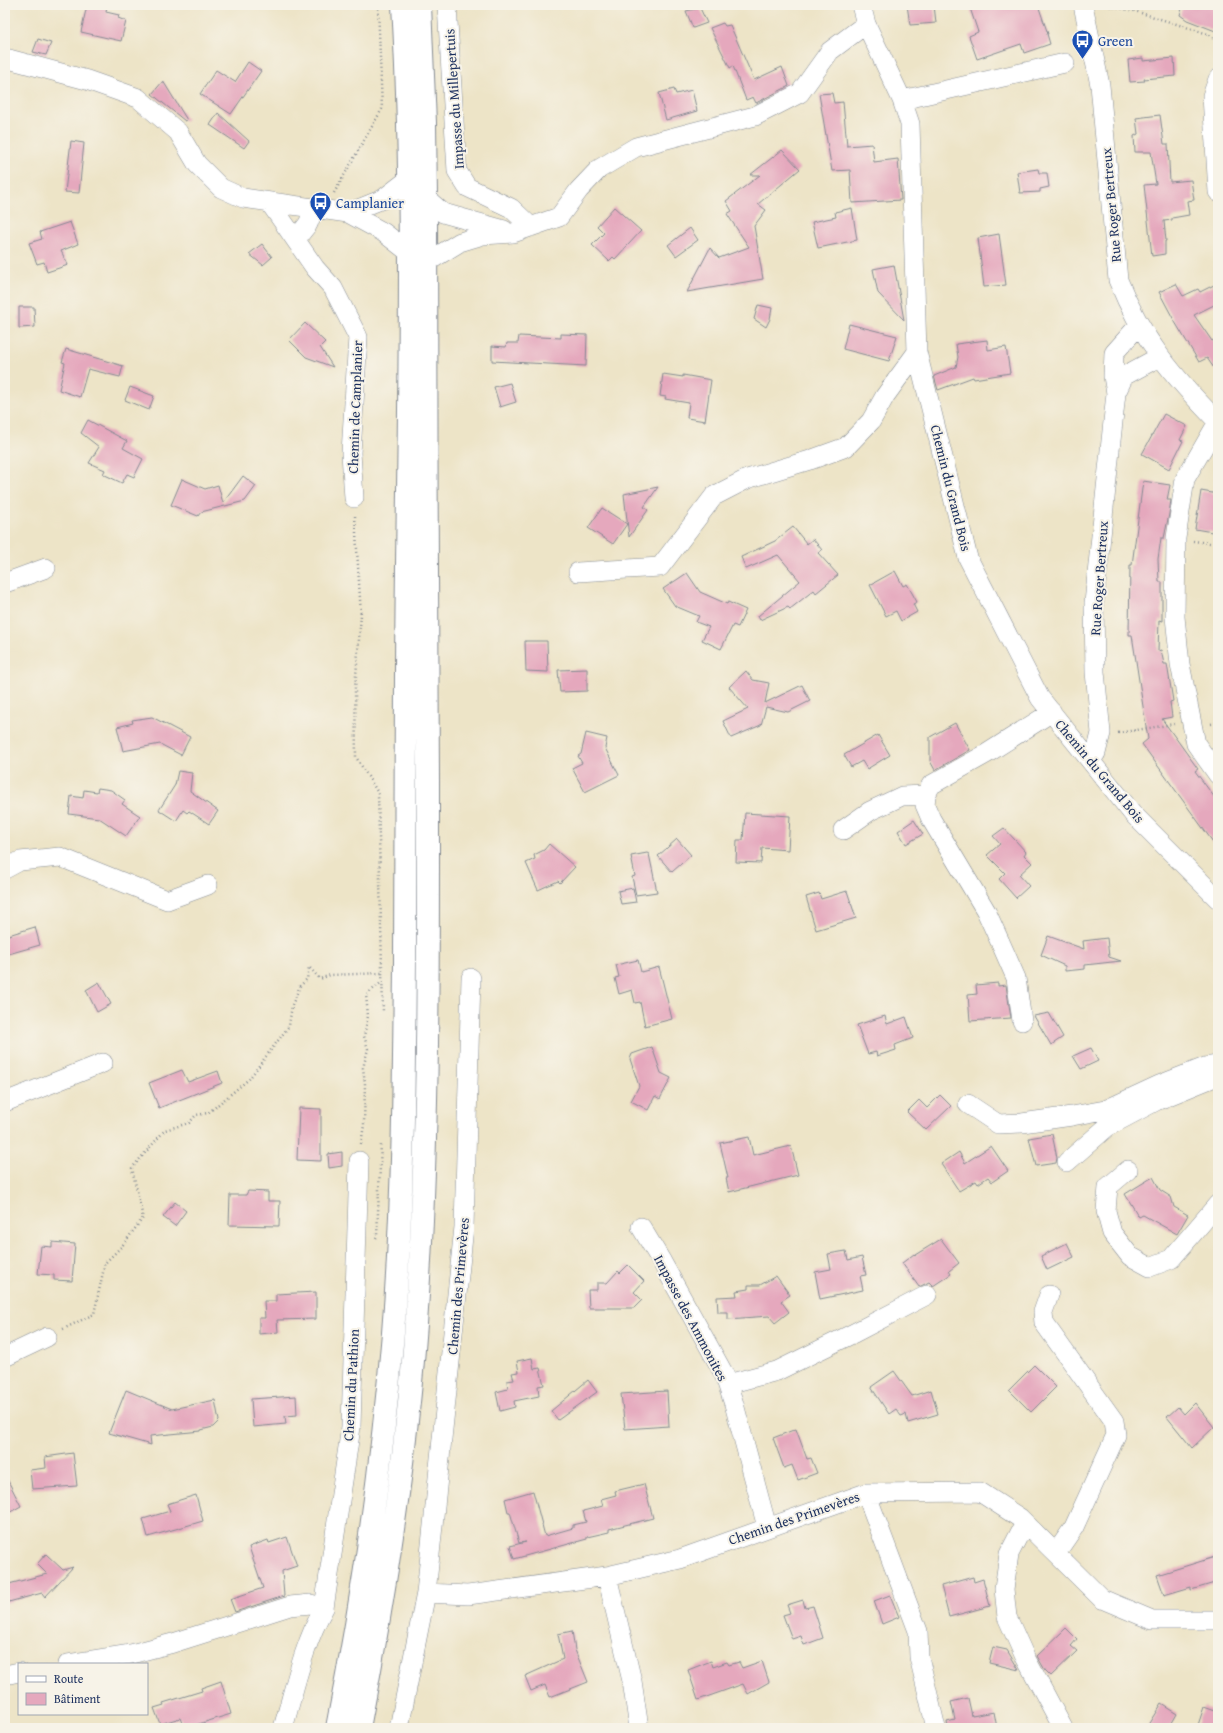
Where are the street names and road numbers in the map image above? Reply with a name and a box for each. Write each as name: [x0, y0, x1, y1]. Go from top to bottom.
street label: Impasse du Millepertuis: [439, 28, 469, 170]
street label: Rue Roger Bertreux: [1096, 146, 1126, 263]
street label: Chemin de Camplanier: [343, 340, 367, 474]
street label: Chemin du Grand Bois: [926, 423, 976, 553]
street label: Rue Roger Bertreux: [1085, 519, 1113, 636]
street label: Chemin du Grand Bois: [1051, 715, 1149, 827]
street label: Chemin des Primevères: [442, 1217, 474, 1355]
street label: Impasse des Ammonites: [649, 1251, 733, 1385]
street label: Chemin du Pathion: [338, 1328, 364, 1442]
street label: Chemin des Primevères: [726, 1486, 862, 1550]

